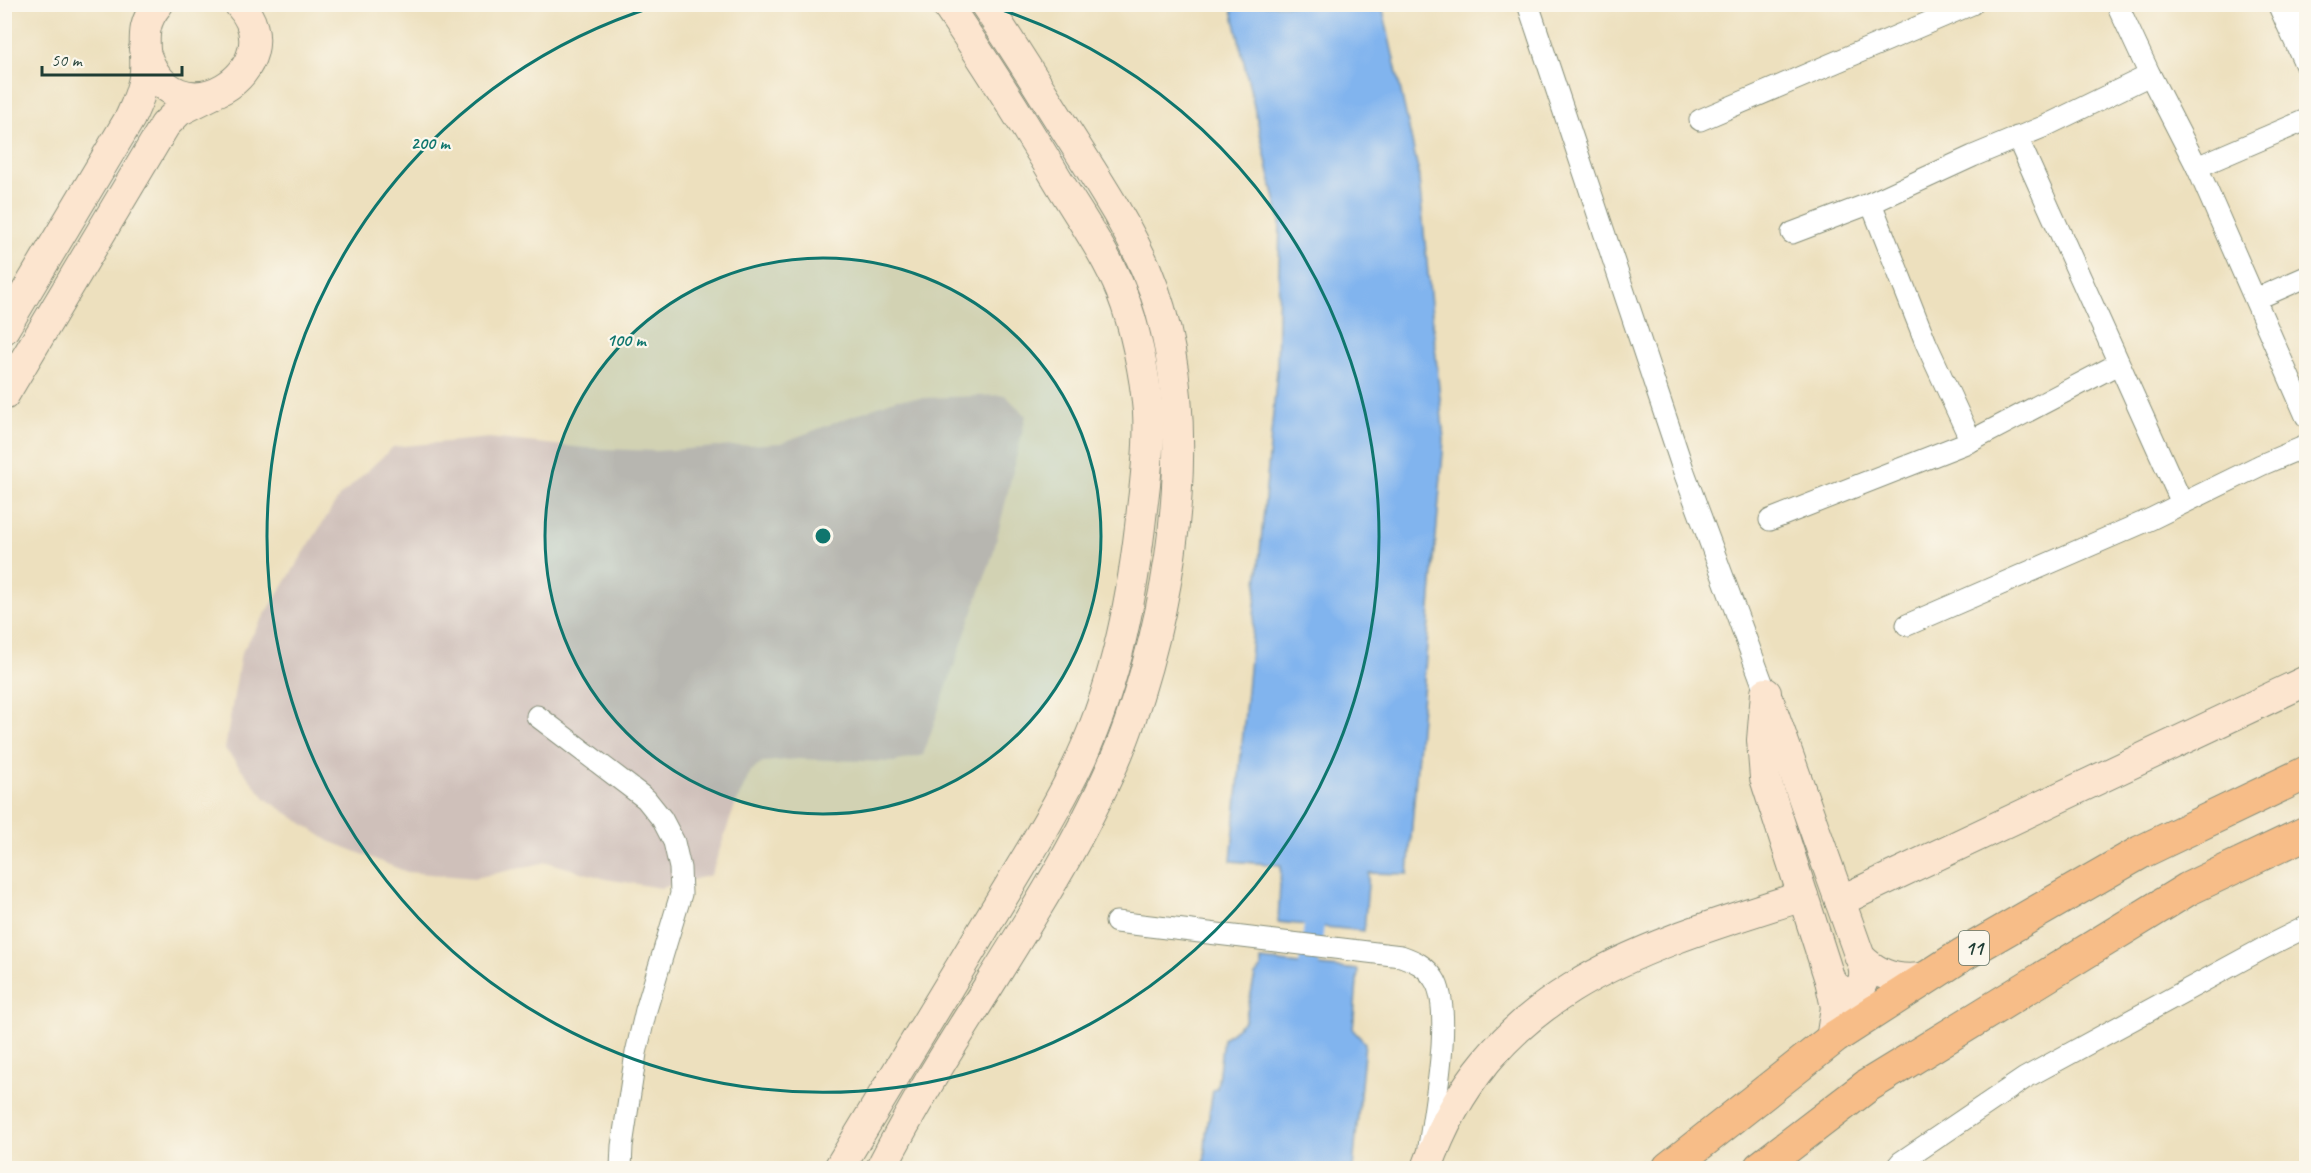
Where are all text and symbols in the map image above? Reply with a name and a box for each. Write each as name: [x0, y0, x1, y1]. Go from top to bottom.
scale bar: [42, 39, 182, 77]
text: 50 m: [51, 49, 84, 71]
text: 200 m: [411, 132, 451, 154]
text: 100 m: [607, 329, 647, 351]
centre of rings: [813, 526, 833, 546]
road number: 11: [1959, 931, 1989, 965]

